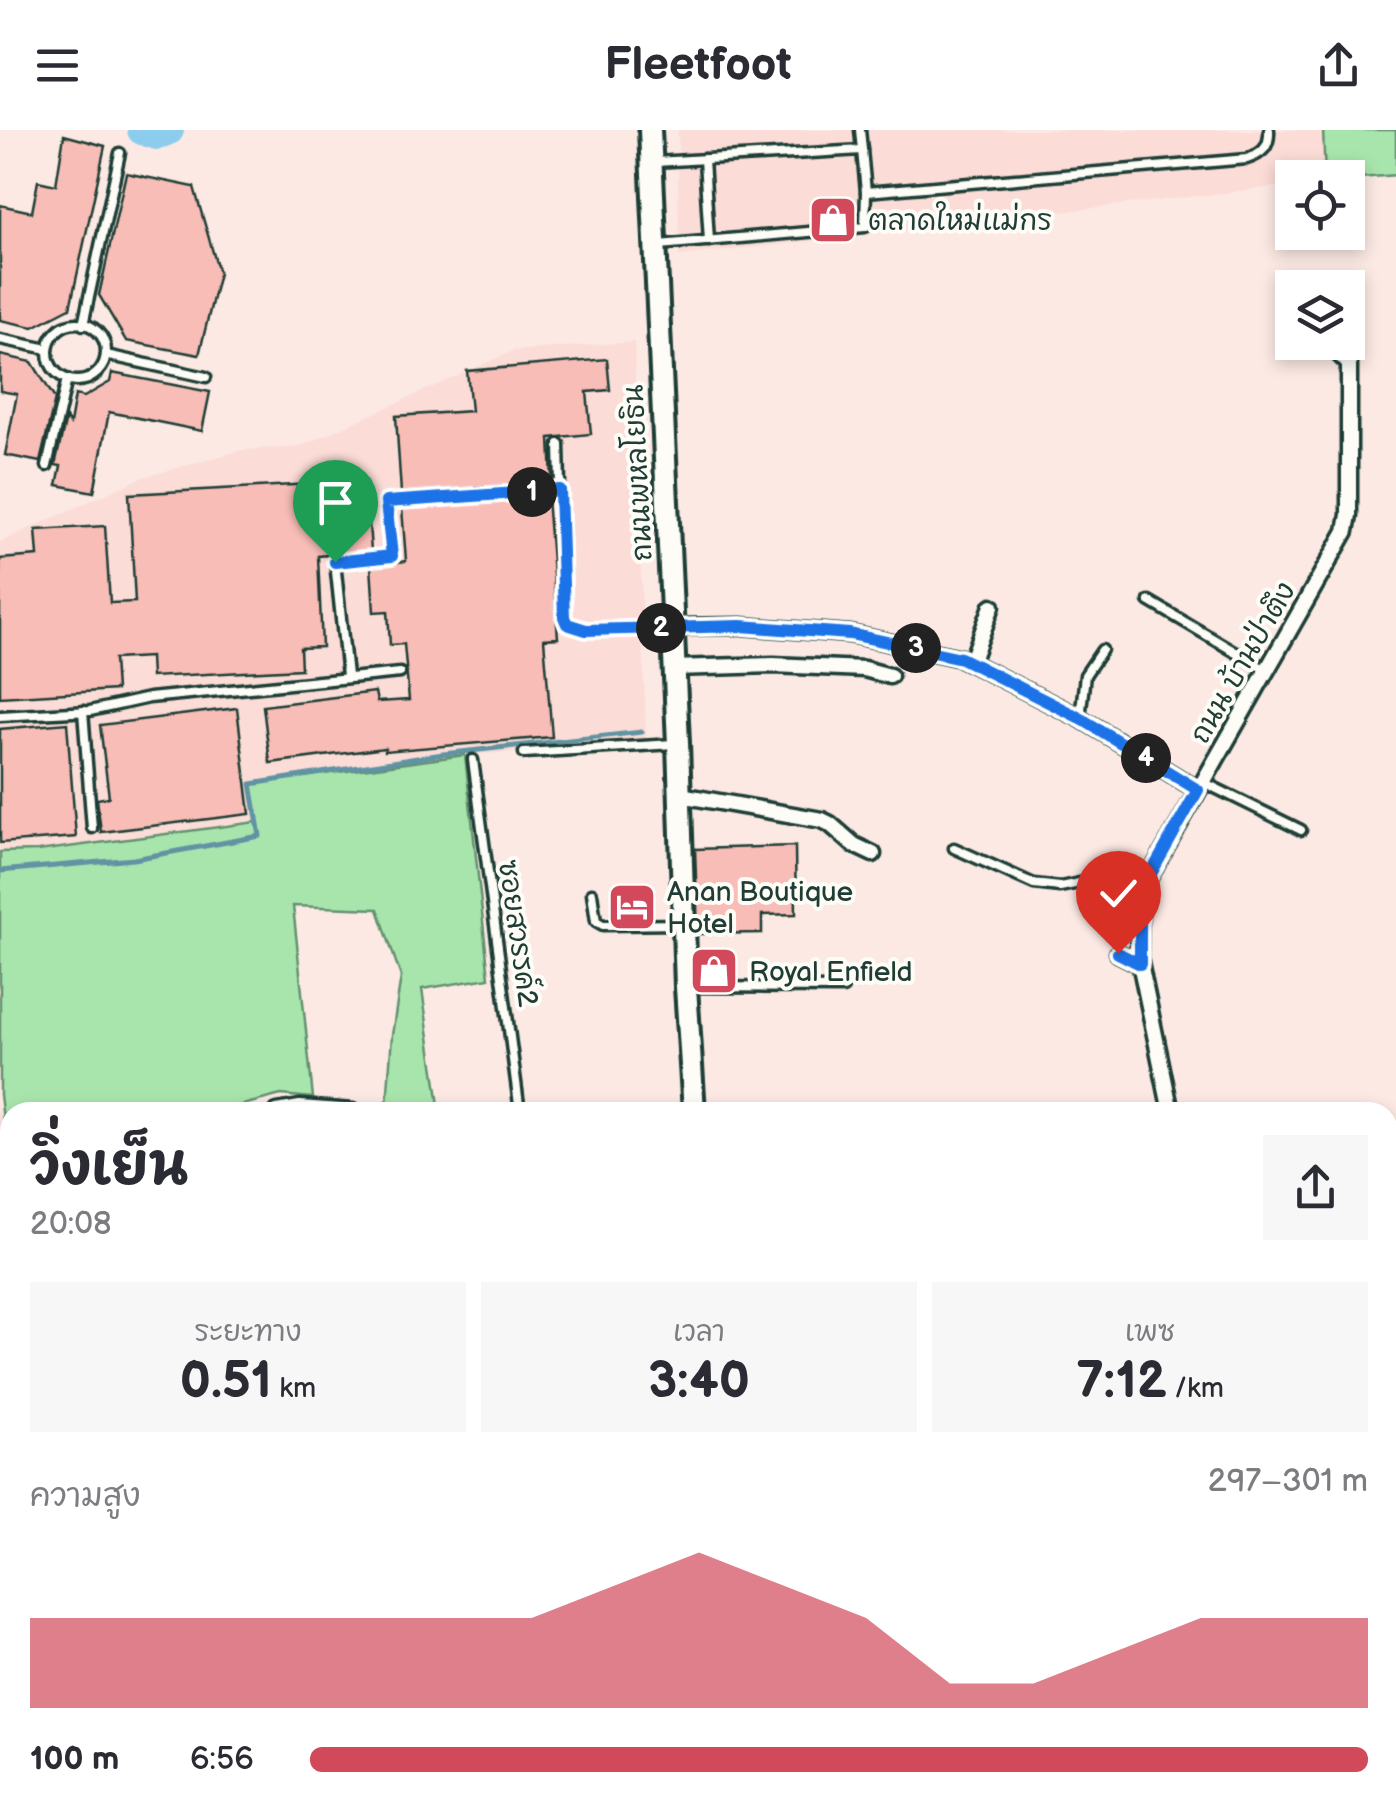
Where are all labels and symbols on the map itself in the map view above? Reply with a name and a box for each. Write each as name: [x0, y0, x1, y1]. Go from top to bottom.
shop icon: ตลาดใหม่แม่กร: [807, 194, 859, 246]
place label: ตลาดใหม่แม่กร: [868, 201, 1052, 238]
street label: ถนนพหลโยธิน: [613, 384, 660, 562]
pin: [293, 460, 378, 563]
pin: 1: [507, 467, 557, 517]
street label: ถนน บ้านป่าตึง: [1181, 575, 1303, 749]
pin: 2: [636, 603, 686, 653]
pin: 3: [891, 623, 941, 673]
pin: 4: [1121, 733, 1171, 783]
pin: [1076, 851, 1161, 954]
street label: ซอยสวรรค์2: [491, 857, 548, 1009]
place label: Anan Boutique Hotel: [667, 876, 853, 941]
hotel icon: Anan Boutique Hotel: [606, 881, 658, 933]
shop icon: Royal Enfield: [688, 945, 740, 997]
place label: Royal Enfield: [749, 956, 913, 989]

